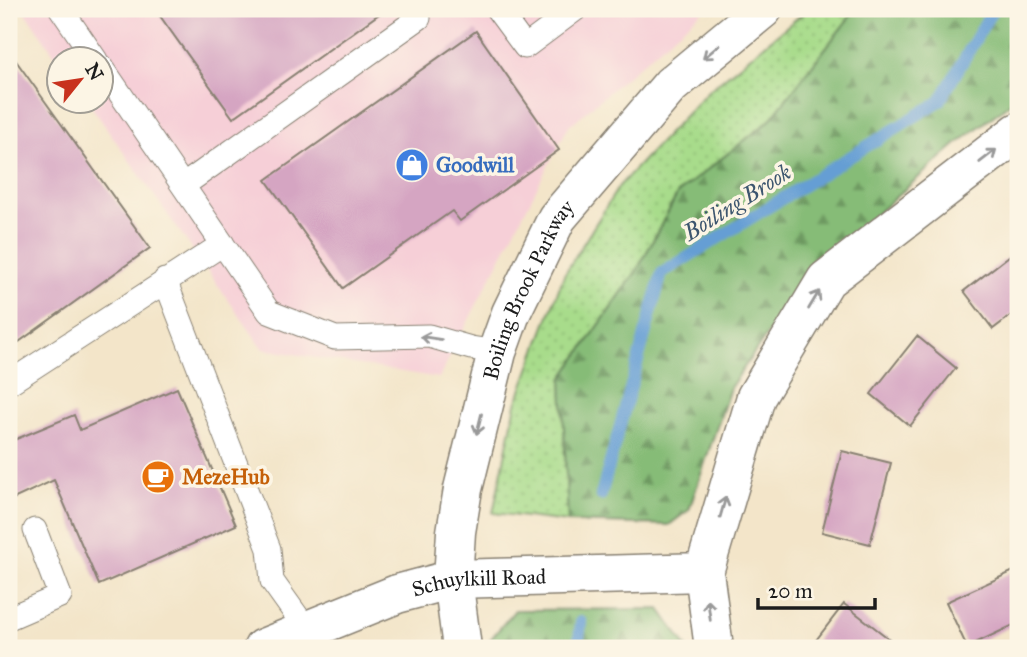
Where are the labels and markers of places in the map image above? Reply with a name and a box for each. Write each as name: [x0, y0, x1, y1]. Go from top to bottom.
shop icon: Goodwill: [393, 146, 431, 184]
place label: Goodwill: [436, 152, 516, 178]
cafe icon: MezeHub: [139, 458, 177, 496]
place label: MezeHub: [182, 464, 270, 490]

